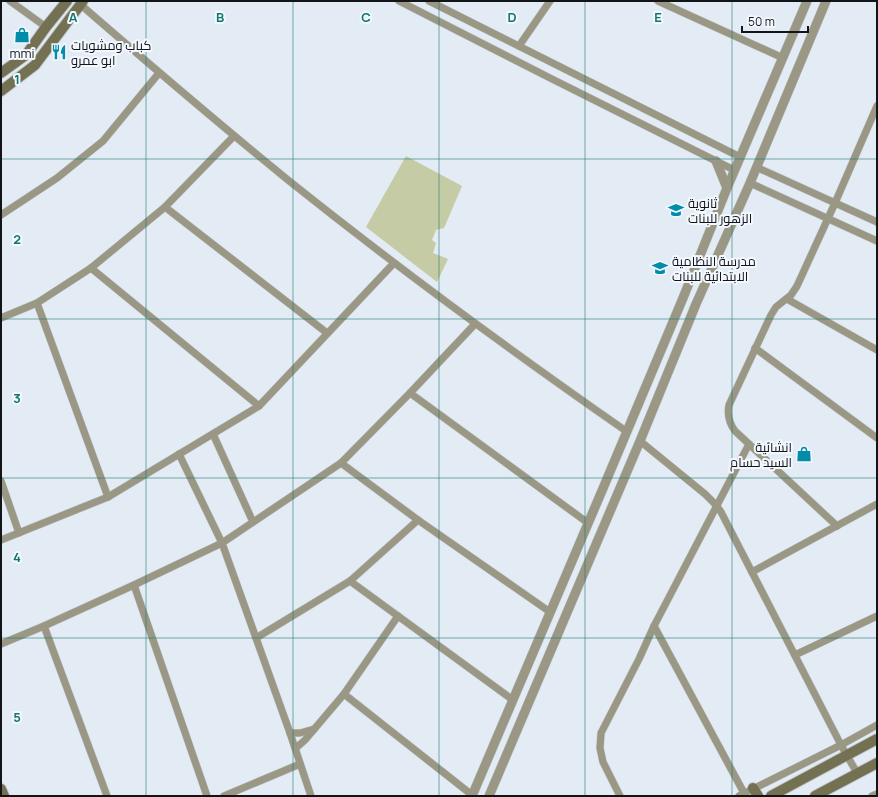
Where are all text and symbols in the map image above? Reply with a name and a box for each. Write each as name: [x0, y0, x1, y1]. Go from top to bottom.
text: A: [69, 8, 78, 26]
text: B: [216, 8, 224, 26]
text: C: [361, 8, 371, 26]
text: D: [507, 8, 517, 26]
text: E: [654, 8, 662, 26]
scale bar: [742, 8, 808, 34]
text: 50 m: [748, 13, 775, 30]
shop icon: mmi: [13, 26, 31, 44]
place label: كباب ومشويات ابو عمرو: [71, 36, 151, 69]
restaurant icon: كباب ومشويات ابو عمرو: [50, 43, 68, 61]
place label: mmi: [9, 44, 35, 62]
text: 1: [14, 70, 20, 88]
place label: ثانوية الزهور للبنات: [688, 194, 752, 227]
school or university icon: ثانوية الزهور للبنات: [667, 201, 685, 219]
text: 2: [13, 230, 21, 248]
place label: مدرسة النظامية الابتدائية للبنات: [672, 252, 756, 285]
school or university icon: مدرسة النظامية الابتدائية للبنات: [651, 259, 669, 277]
text: 3: [13, 389, 21, 407]
place label: انشائية السيد حسام: [730, 438, 792, 472]
shop icon: انشائية السيد حسام: [795, 445, 813, 463]
text: 4: [13, 548, 21, 566]
text: 5: [13, 708, 21, 726]

